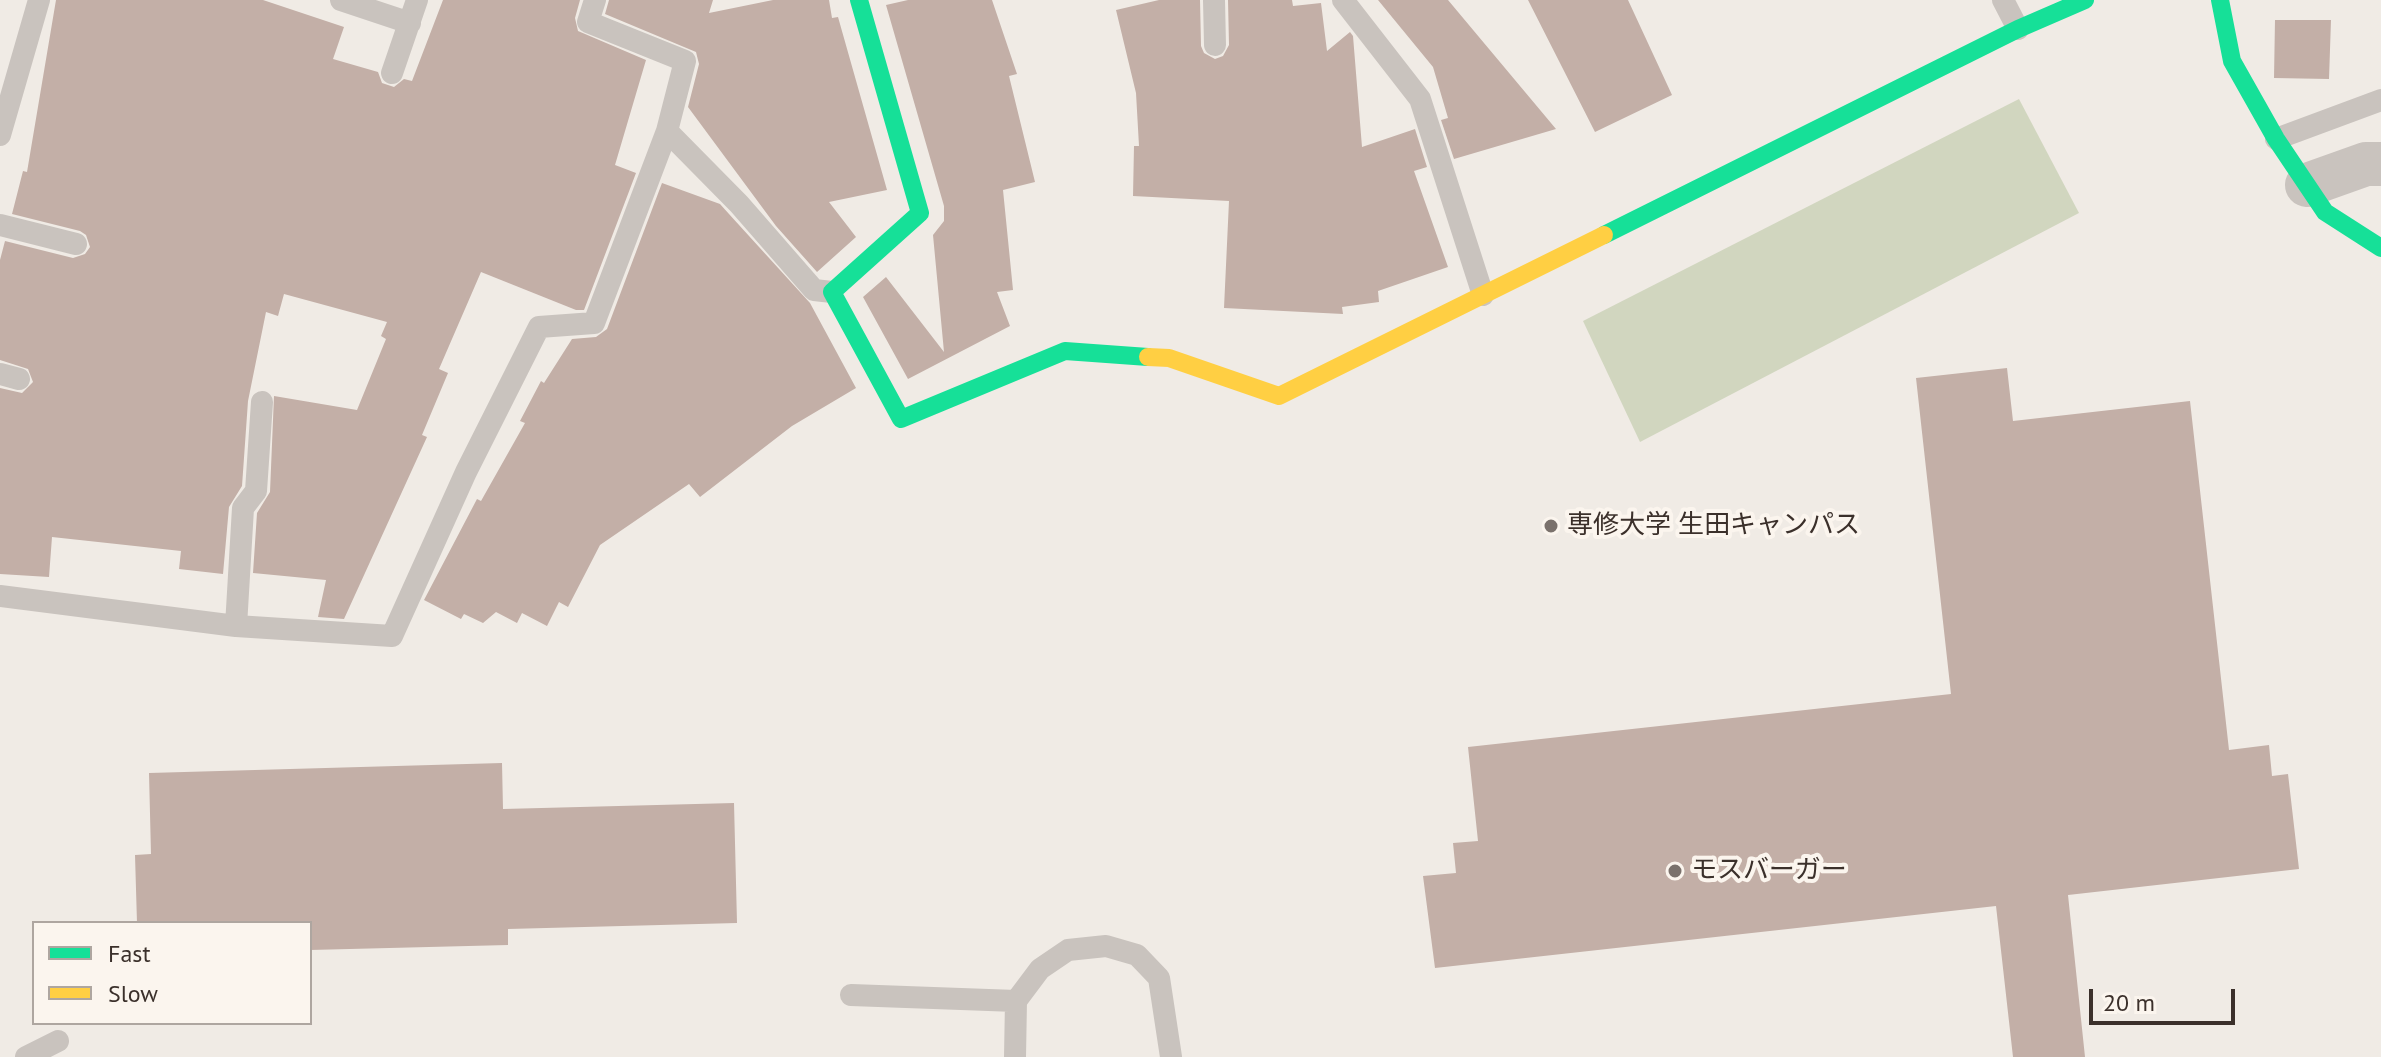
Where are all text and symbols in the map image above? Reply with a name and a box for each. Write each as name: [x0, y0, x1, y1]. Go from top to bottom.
place label: 専修大学 生田キャンパス: [1567, 510, 1860, 542]
marker: 専修大学 生田キャンパス: [1542, 517, 1560, 535]
place label: モスバーガー: [1691, 855, 1847, 887]
marker: モスバーガー: [1666, 862, 1684, 880]
legend: [32, 921, 312, 1025]
text: Fast: [108, 938, 151, 969]
scale bar: [2093, 973, 2239, 1023]
text: Slow: [108, 978, 158, 1009]
text: 20 m: [2103, 987, 2155, 1018]

